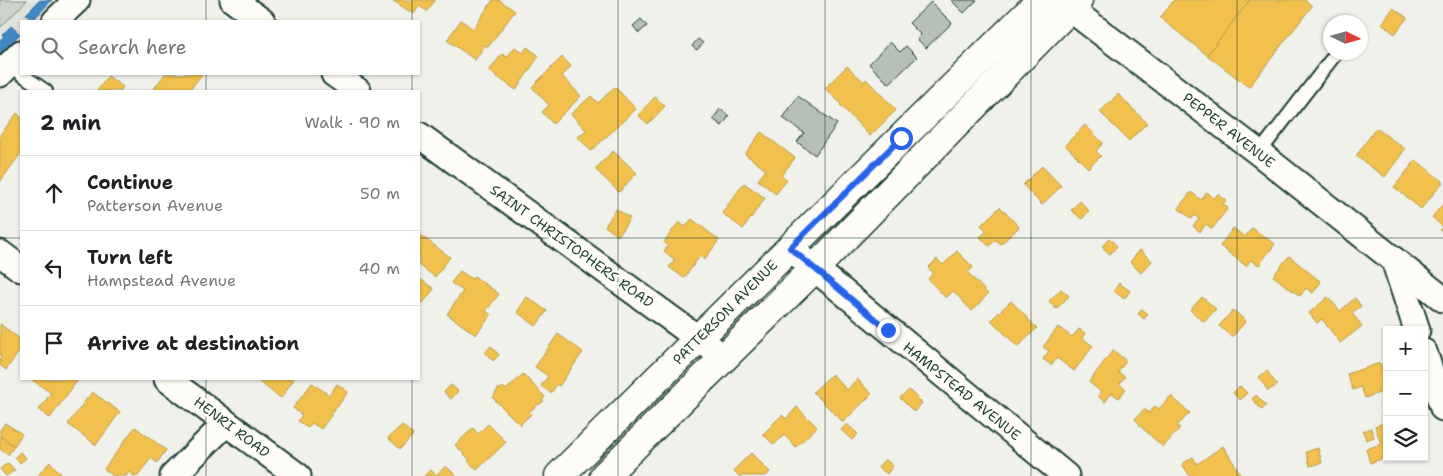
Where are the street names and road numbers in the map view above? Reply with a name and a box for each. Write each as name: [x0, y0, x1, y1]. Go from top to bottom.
street label: PEPPER AVENUE: [1179, 88, 1279, 172]
street label: SAINT CHRISTOPHERS ROAD: [487, 180, 657, 312]
street label: PATTERSON AVENUE: [669, 256, 781, 368]
street label: HAMPSTEAD AVENUE: [899, 338, 1025, 444]
street label: HENRI ROAD: [190, 393, 274, 461]

